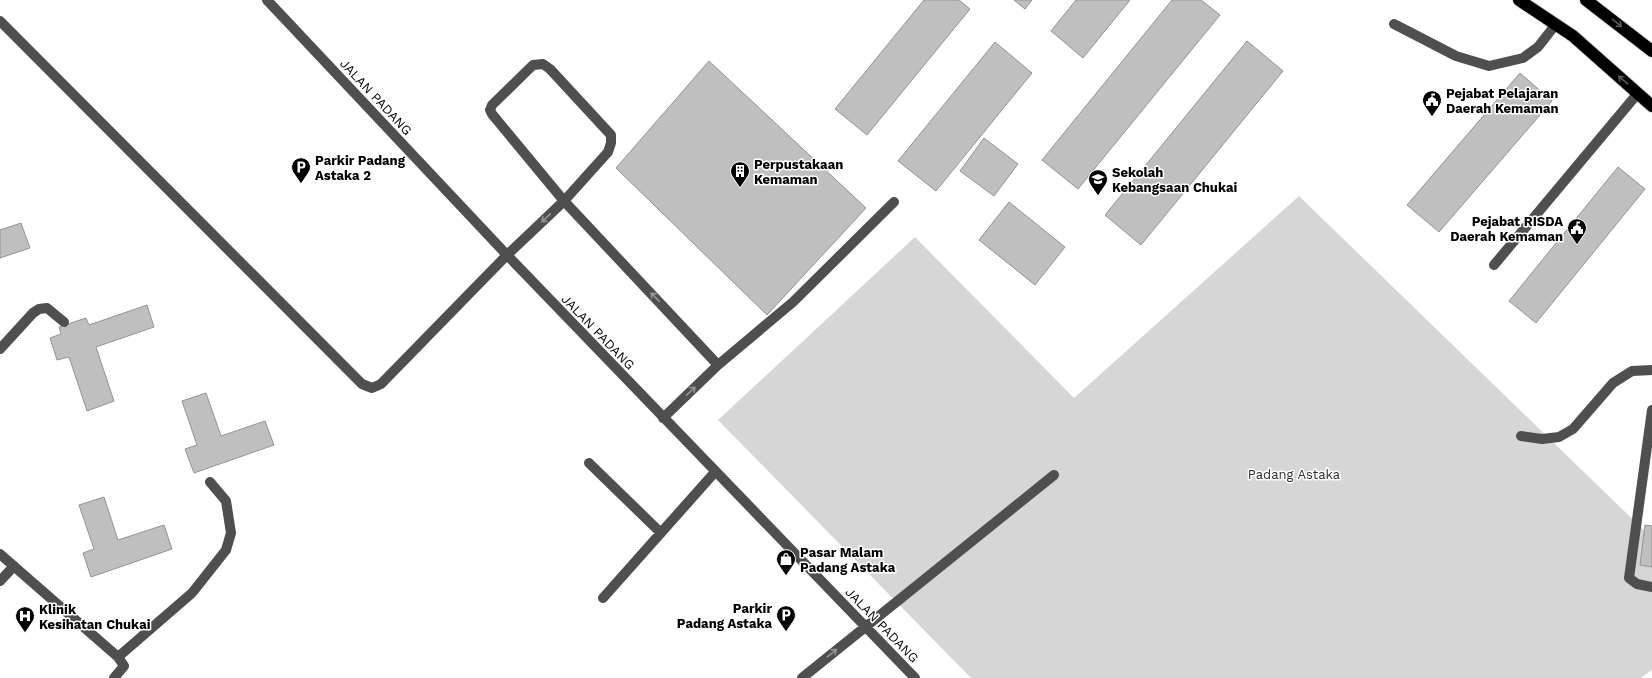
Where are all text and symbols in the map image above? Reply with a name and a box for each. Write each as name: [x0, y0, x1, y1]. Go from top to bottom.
one-way arrow: [1612, 19, 1623, 28]
street label: JALAN PADANG: [337, 56, 415, 138]
one-way arrow: [1619, 76, 1629, 85]
place label: Pejabat Pelajaran Daerah Kemaman: [1446, 86, 1559, 116]
public building icon: Pejabat Pelajaran Daerah Kemaman: [1421, 89, 1443, 117]
place label: Parkir Padang Astaka 2: [315, 153, 406, 183]
parking icon: Parkir Padang Astaka 2: [290, 156, 312, 184]
place label: Perpustakaan Kemaman: [754, 157, 843, 187]
building icon: Perpustakaan Kemaman: [729, 160, 751, 188]
place label: Sekolah Kebangsaan Chukai: [1112, 165, 1237, 195]
school or university icon: Sekolah Kebangsaan Chukai: [1087, 168, 1109, 196]
one-way arrow: [541, 213, 551, 223]
place label: Pejabat RISDA Daerah Kemaman: [1450, 214, 1563, 244]
public building icon: Pejabat RISDA Daerah Kemaman: [1566, 217, 1588, 245]
street label: JALAN PADANG: [558, 291, 638, 373]
one-way arrow: [650, 292, 660, 302]
one-way arrow: [686, 386, 696, 396]
park label: Padang Astaka: [1248, 467, 1341, 482]
place label: Pasar Malam Padang Astaka: [800, 545, 896, 575]
shop icon: Pasar Malam Padang Astaka: [775, 548, 797, 576]
street label: JALAN PADANG: [842, 584, 922, 666]
place label: Parkir Padang Astaka: [677, 601, 772, 631]
place label: Klinik Kesihatan Chukai: [39, 602, 151, 632]
parking icon: Parkir Padang Astaka: [775, 604, 797, 632]
hospital icon: Klinik Kesihatan Chukai: [14, 605, 36, 633]
one-way arrow: [827, 649, 838, 658]

